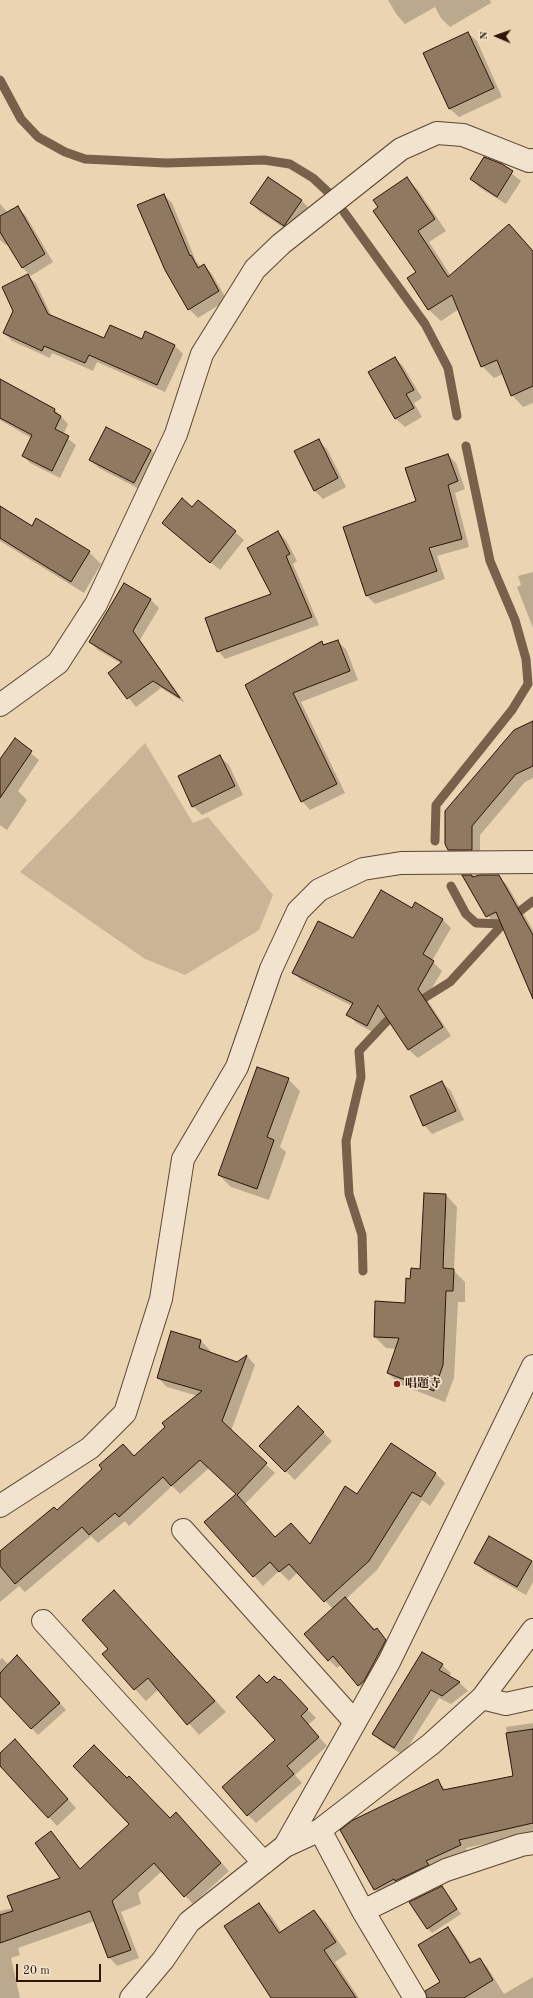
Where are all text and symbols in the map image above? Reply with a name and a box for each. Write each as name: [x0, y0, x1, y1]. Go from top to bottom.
north arrow: [477, 16, 517, 56]
text: N: [479, 31, 490, 40]
place label: 唱題寺: [405, 1377, 441, 1391]
marker: 唱題寺: [392, 1379, 402, 1389]
scale bar: [18, 1956, 103, 1982]
text: 20 m: [23, 1965, 50, 1977]

